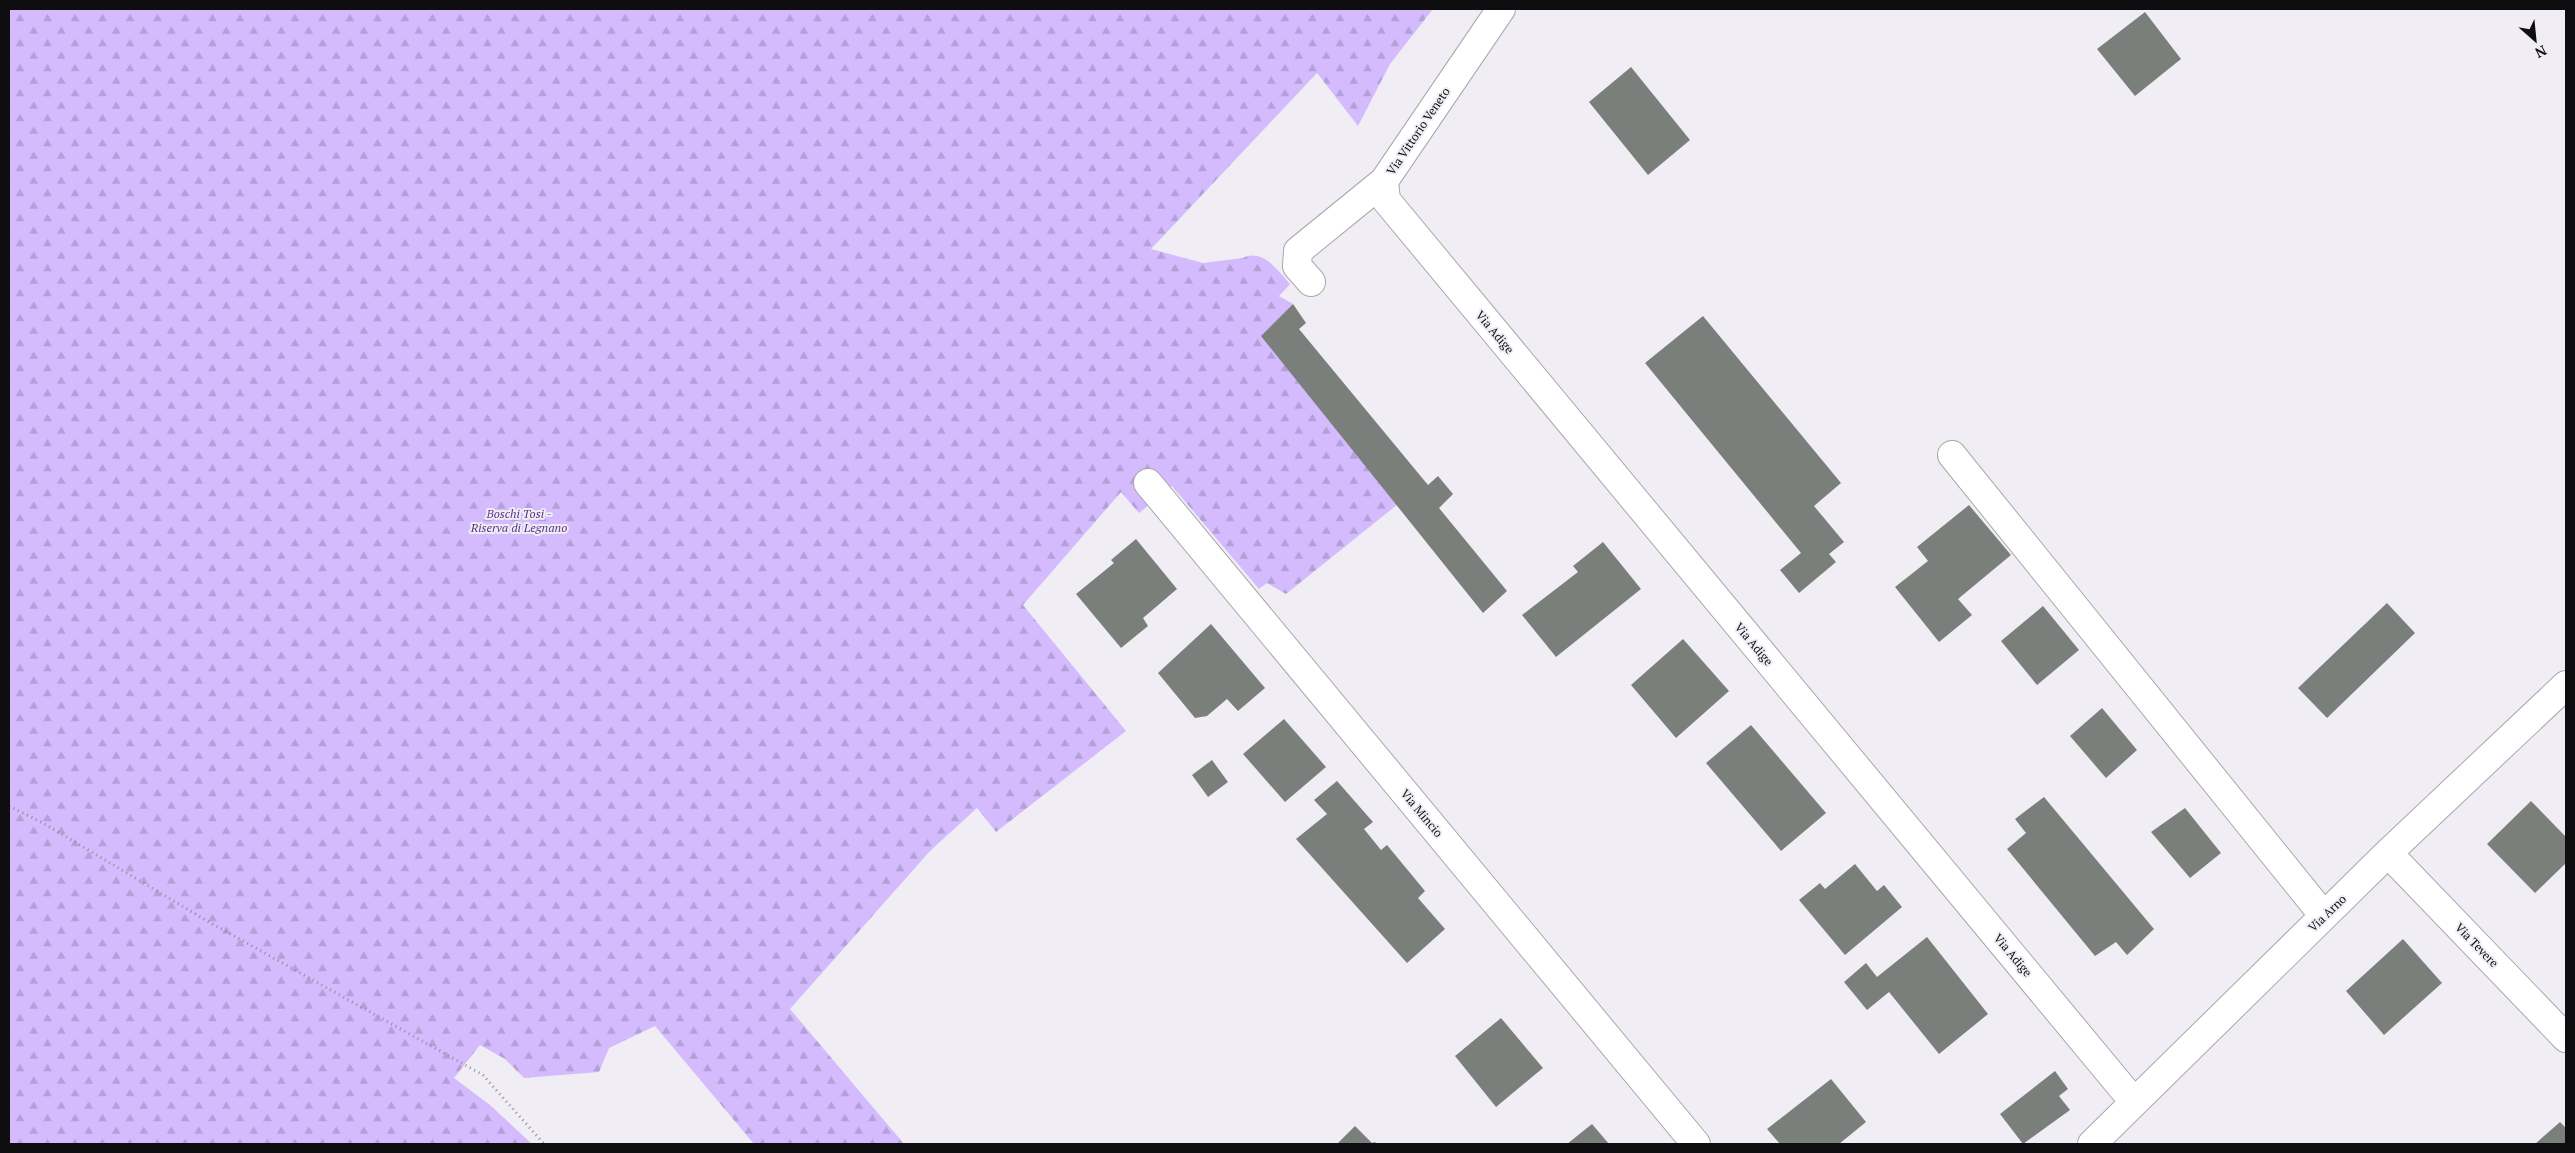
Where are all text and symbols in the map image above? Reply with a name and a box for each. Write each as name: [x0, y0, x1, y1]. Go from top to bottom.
north arrow: [2510, 15, 2560, 65]
text: N: [2532, 41, 2550, 63]
street label: Via Vittorio Veneto: [1383, 84, 1453, 178]
street label: Via Adige: [1473, 307, 1517, 357]
park label: Boschi Tosi - Riserva di Legnano: [470, 506, 567, 535]
street label: Via Adige: [1732, 619, 1776, 669]
street label: Via Mincio: [1398, 786, 1447, 840]
street label: Via Arno: [2305, 891, 2349, 935]
street label: Via Tevere: [2452, 920, 2502, 970]
street label: Via Adige: [1991, 930, 2035, 980]

